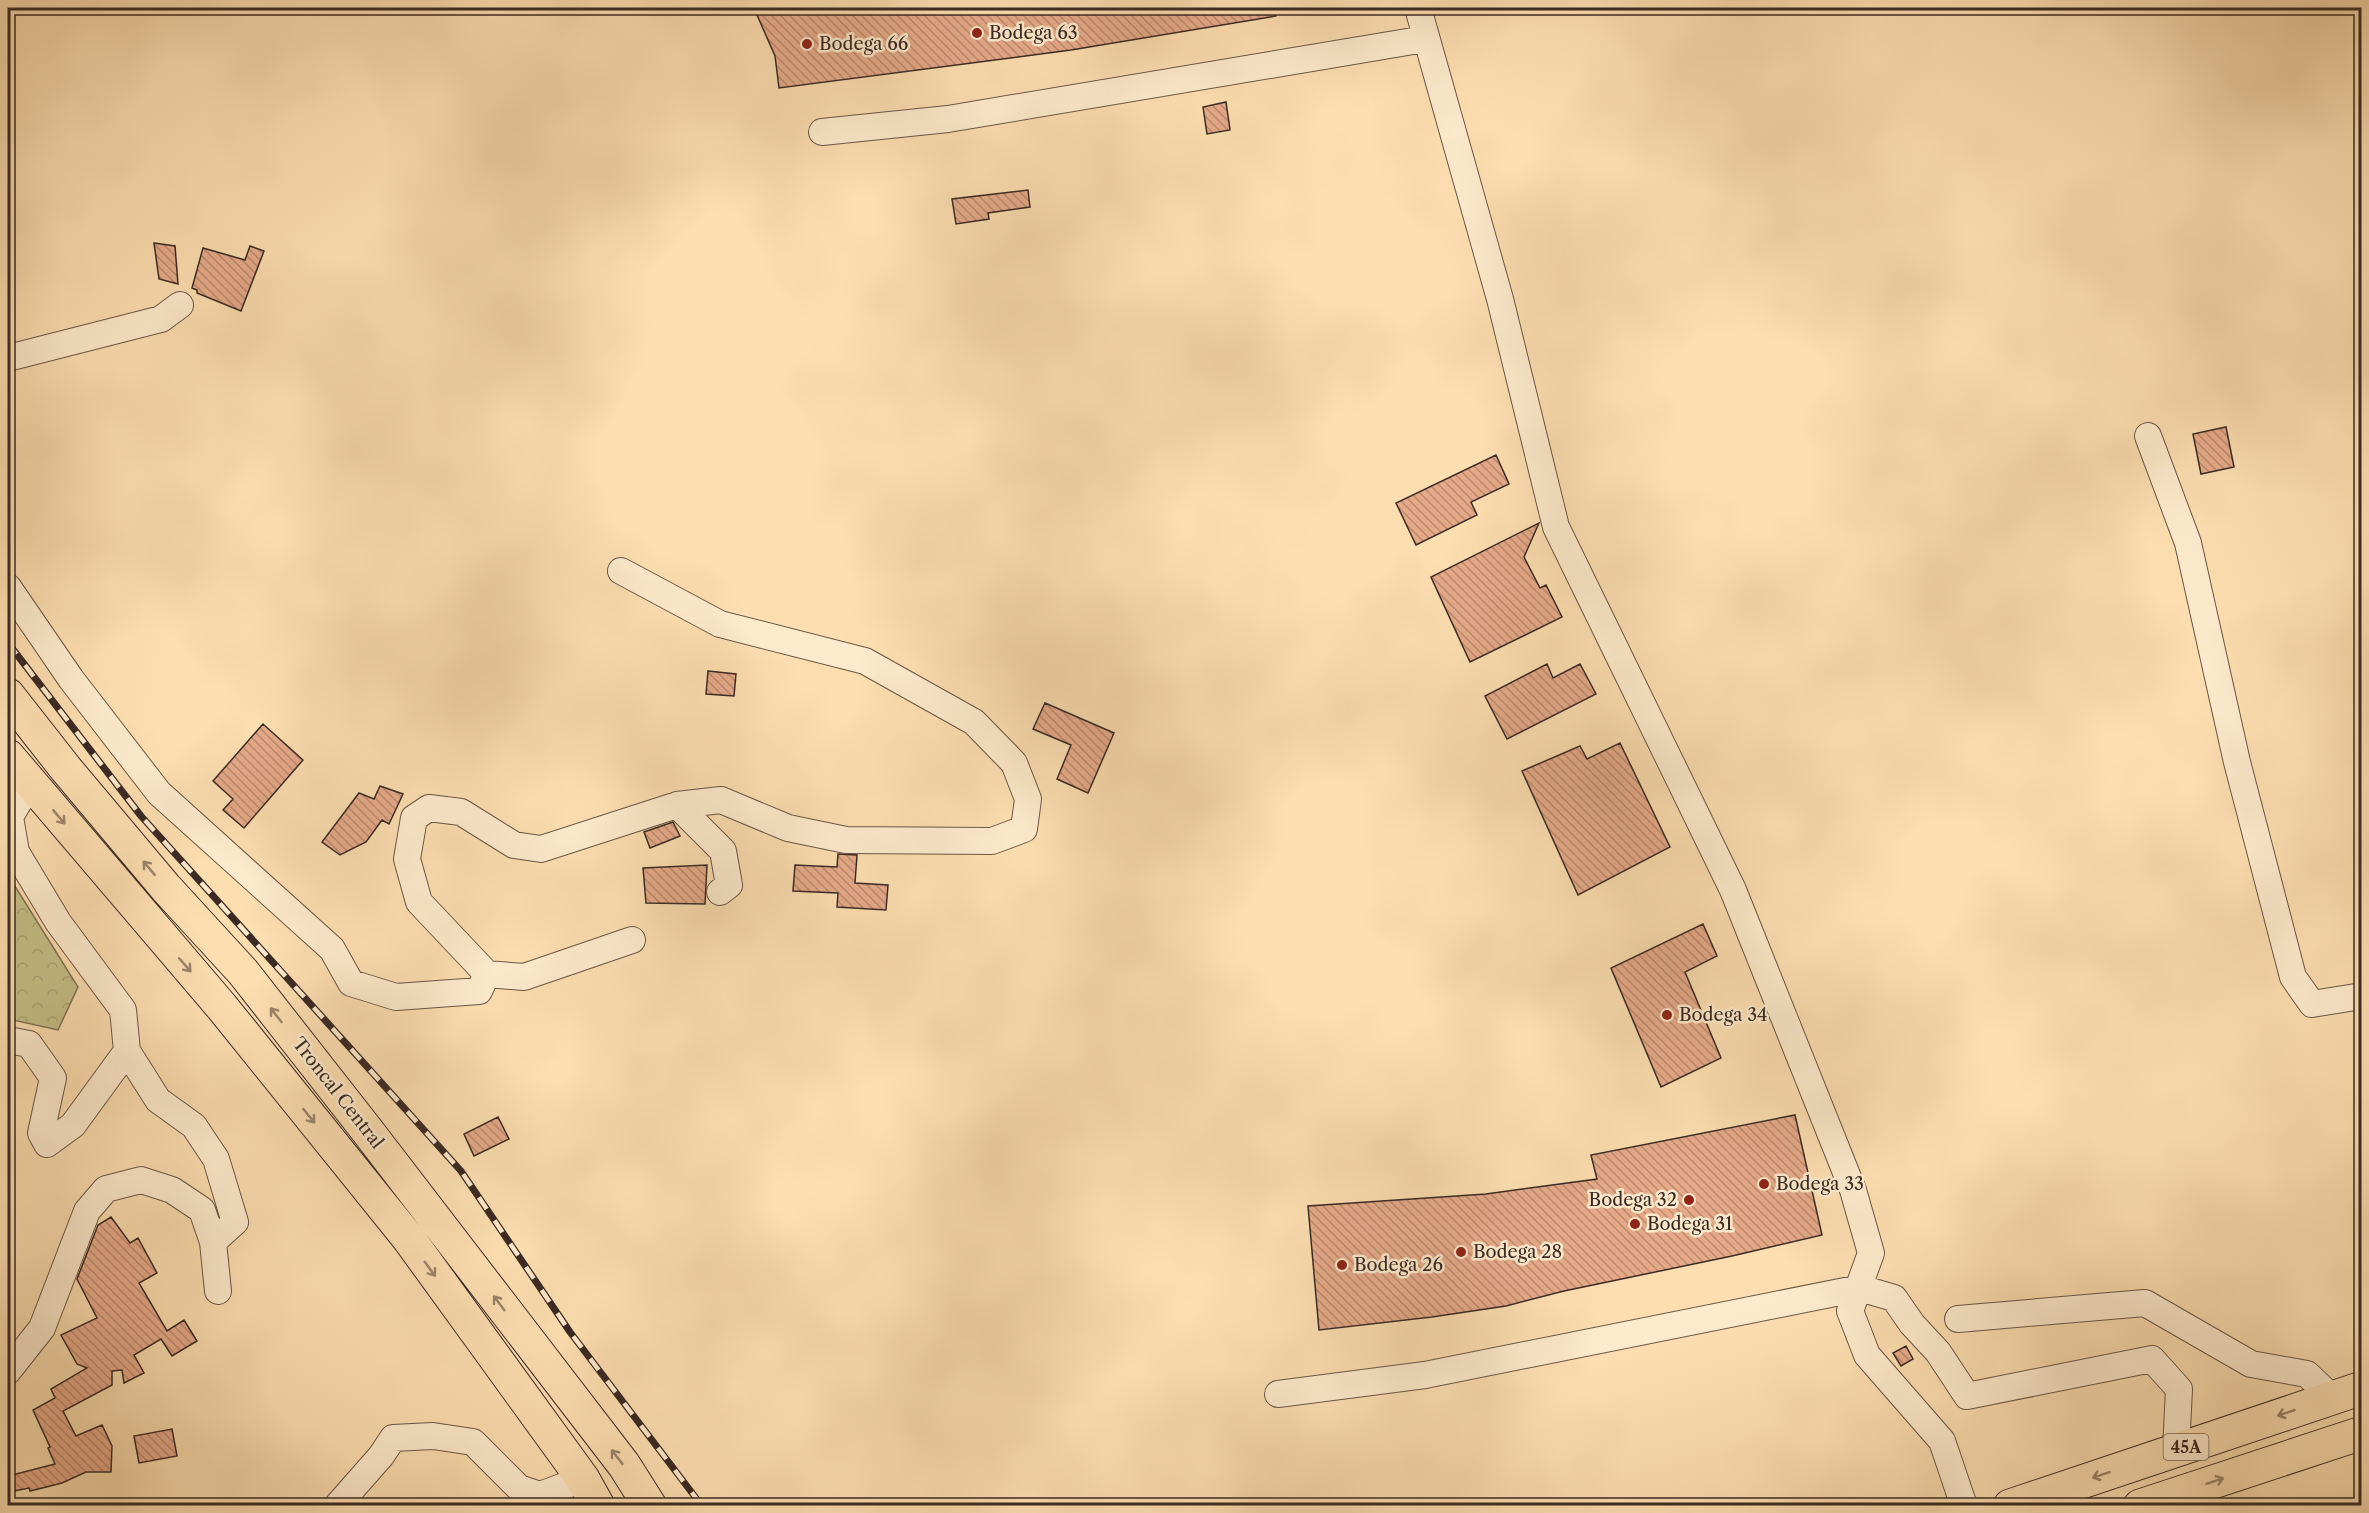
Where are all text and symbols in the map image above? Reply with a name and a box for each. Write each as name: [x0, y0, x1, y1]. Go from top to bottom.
place label: Bodega 63: [989, 22, 1078, 44]
marker: Bodega 63: [970, 26, 984, 40]
place label: Bodega 66: [819, 33, 908, 55]
marker: Bodega 66: [800, 37, 814, 51]
one-way arrow: [52, 809, 66, 824]
one-way arrow: [142, 861, 156, 876]
one-way arrow: [178, 957, 192, 972]
place label: Bodega 34: [1679, 1004, 1767, 1026]
one-way arrow: [270, 1008, 283, 1024]
marker: Bodega 34: [1660, 1008, 1674, 1022]
street label: Troncal Central: [288, 1033, 388, 1153]
one-way arrow: [302, 1108, 315, 1124]
place label: Bodega 33: [1776, 1173, 1864, 1195]
marker: Bodega 33: [1757, 1177, 1771, 1191]
place label: Bodega 32: [1589, 1189, 1677, 1211]
marker: Bodega 32: [1682, 1193, 1696, 1207]
place label: Bodega 31: [1647, 1213, 1733, 1235]
marker: Bodega 31: [1628, 1217, 1642, 1231]
place label: Bodega 28: [1473, 1241, 1562, 1263]
marker: Bodega 28: [1454, 1245, 1468, 1259]
place label: Bodega 26: [1354, 1254, 1443, 1276]
marker: Bodega 26: [1335, 1258, 1349, 1272]
one-way arrow: [424, 1260, 436, 1276]
one-way arrow: [492, 1295, 505, 1311]
one-way arrow: [2277, 1408, 2296, 1419]
road number: 45A: [2164, 1434, 2208, 1460]
one-way arrow: [611, 1449, 624, 1465]
one-way arrow: [2092, 1470, 2111, 1481]
one-way arrow: [2205, 1475, 2224, 1486]

